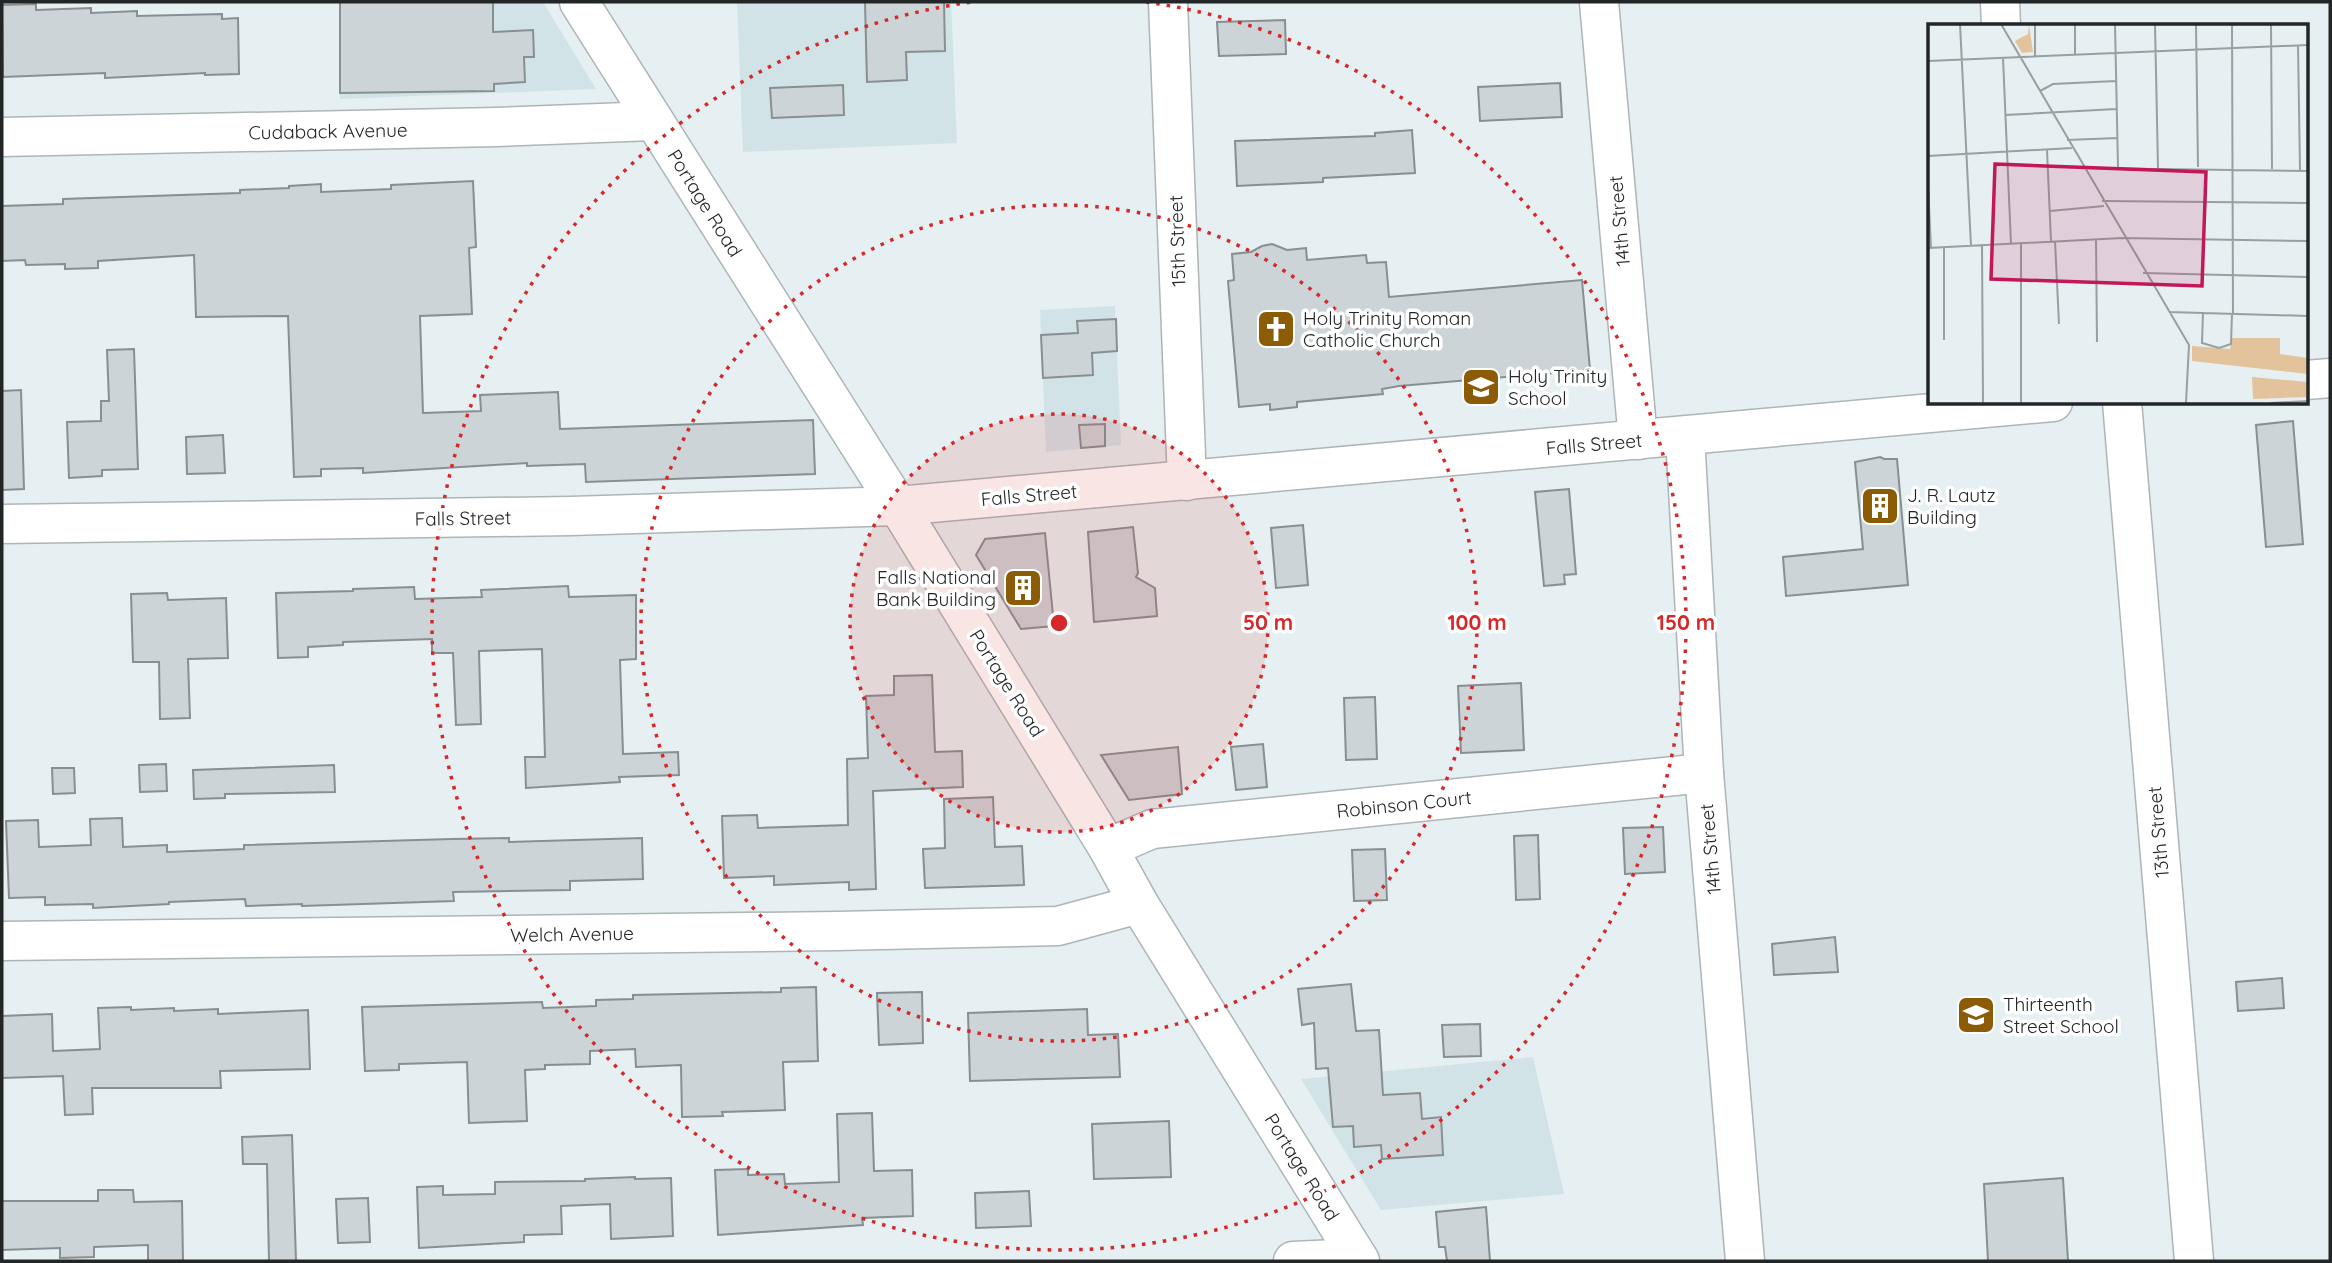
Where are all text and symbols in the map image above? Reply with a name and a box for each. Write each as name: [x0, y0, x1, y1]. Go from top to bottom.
inset map: [1928, 24, 2308, 404]
street label: Cudaback Avenue: [248, 118, 408, 144]
street label: Portage Road: [662, 145, 748, 261]
street label: 14th Street: [1603, 175, 1635, 267]
street label: 15th Street: [1163, 195, 1191, 287]
place label: Holy Trinity Roman Catholic Church: [1303, 306, 1471, 352]
church icon: Holy Trinity Roman Catholic Church: [1255, 308, 1297, 350]
place label: Holy Trinity School: [1508, 364, 1607, 410]
school or university icon: Holy Trinity School: [1460, 366, 1502, 408]
street label: Falls Street: [1545, 428, 1643, 460]
street label: Falls Street: [980, 479, 1078, 511]
place label: J. R. Lautz Building: [1907, 483, 1996, 529]
building icon: J. R. Lautz Building: [1859, 485, 1901, 527]
street label: Falls Street: [414, 505, 512, 531]
place label: Falls National Bank Building: [876, 565, 996, 611]
building icon: Falls National Bank Building: [1002, 567, 1044, 609]
text: 50 m: [1243, 609, 1293, 635]
text: 100 m: [1447, 609, 1507, 635]
text: 150 m: [1657, 609, 1715, 635]
centre of rings: [1047, 611, 1071, 635]
street label: Portage Road: [964, 625, 1050, 741]
street label: Robinson Court: [1335, 785, 1473, 823]
street label: 13th Street: [2142, 785, 2174, 879]
street label: 14th Street: [1694, 803, 1726, 895]
street label: Welch Avenue: [510, 921, 634, 947]
place label: Thirteenth Street School: [2003, 992, 2119, 1038]
school or university icon: Thirteenth Street School: [1955, 994, 1997, 1036]
street label: Portage Road: [1259, 1109, 1345, 1225]

